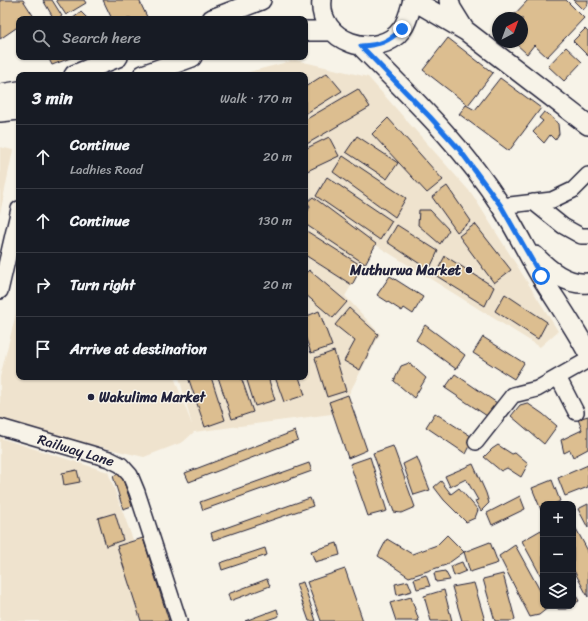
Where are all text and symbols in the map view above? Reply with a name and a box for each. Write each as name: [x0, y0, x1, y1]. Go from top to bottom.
north arrow: [492, 12, 528, 48]
search box: [16, 16, 308, 60]
route end: [393, 20, 411, 38]
text: Search here: [62, 25, 141, 51]
icon: search: [30, 27, 52, 49]
text: 3 min: [32, 83, 73, 113]
text: Walk · 170 m: [220, 87, 292, 110]
text: Continue: [70, 132, 130, 158]
text: 20 m: [263, 145, 292, 168]
icon: ahead: [32, 146, 54, 168]
text: Ladhies Road: [70, 158, 143, 181]
text: Continue: [70, 208, 130, 234]
text: 130 m: [258, 209, 292, 232]
icon: ahead: [32, 210, 54, 232]
place label: Muthurwa Market: [349, 258, 462, 283]
marker: Muthurwa Market: [464, 265, 474, 275]
route start: [532, 267, 550, 285]
text: Turn right: [70, 272, 135, 298]
text: 20 m: [263, 273, 292, 296]
icon: right: [32, 274, 54, 296]
text: Arrive at destination: [70, 336, 207, 362]
icon: arrive: [32, 338, 54, 360]
place label: Wakulima Market: [99, 385, 206, 410]
marker: Wakulima Market: [86, 392, 96, 402]
street label: Railway Lane: [34, 427, 117, 474]
map controls: [540, 501, 576, 609]
button: +: [540, 501, 576, 537]
button: −: [540, 537, 576, 573]
button: layers: [540, 573, 576, 609]

